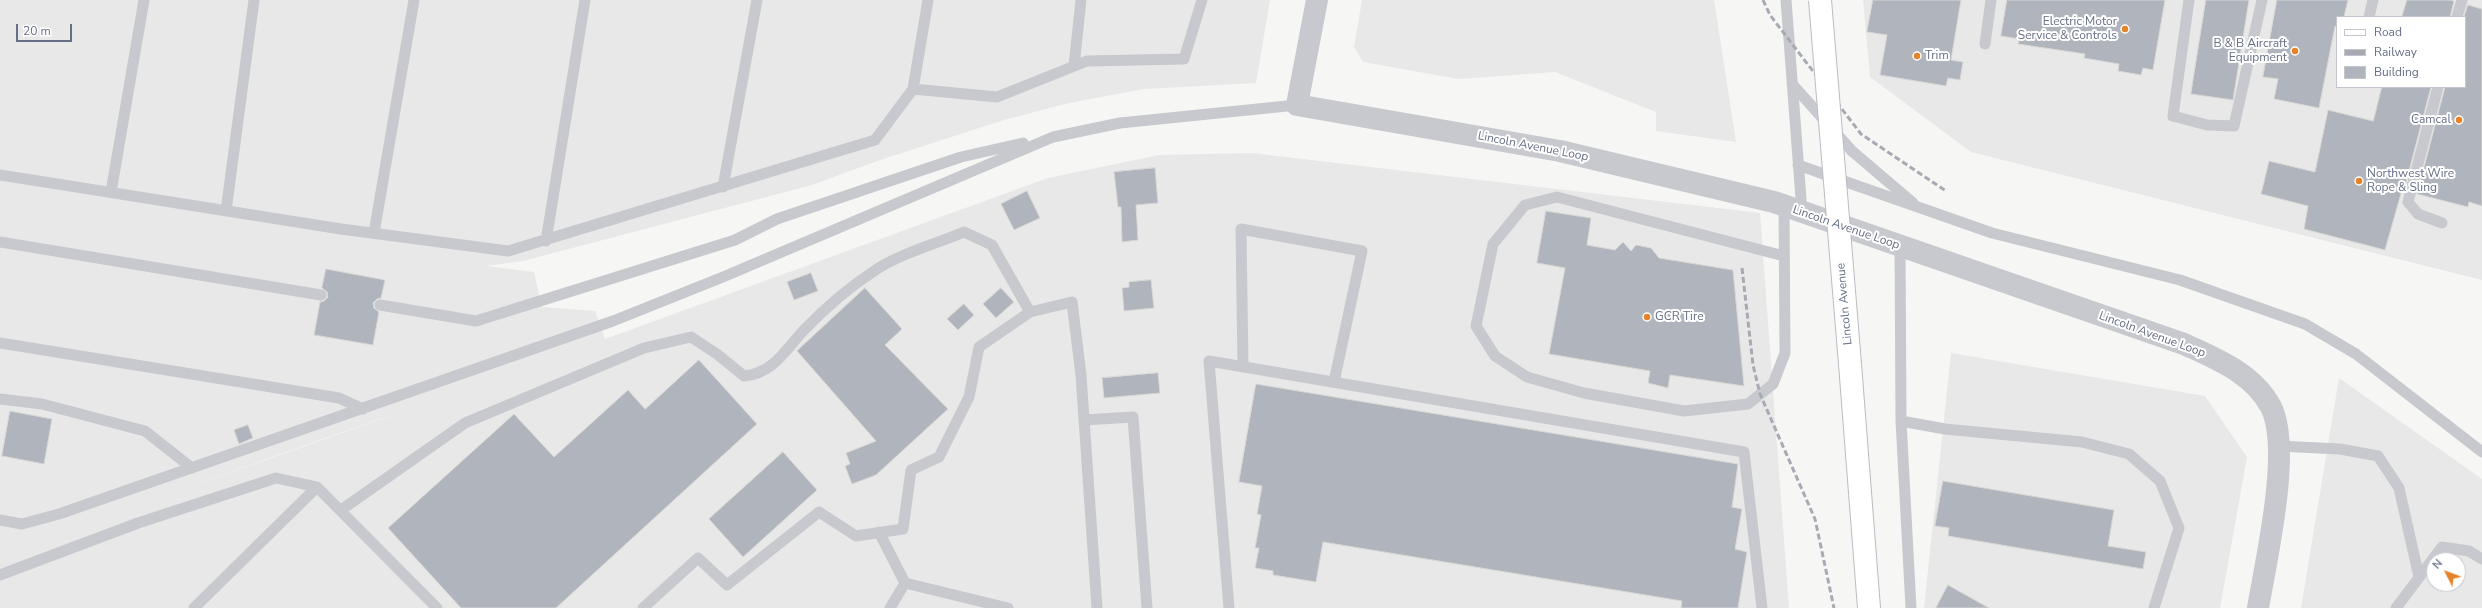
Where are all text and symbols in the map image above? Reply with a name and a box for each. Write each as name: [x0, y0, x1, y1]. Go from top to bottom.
place label: Electric Motor Service & Controls: [2018, 15, 2117, 43]
scale bar: [18, 16, 74, 42]
legend: [2336, 16, 2466, 88]
text: 20 m: [23, 23, 51, 39]
marker: Electric Motor Service & Controls: [2120, 24, 2130, 34]
text: Road: [2374, 24, 2402, 40]
place label: B & B Aircraft Equipment: [2213, 37, 2287, 65]
text: Railway: [2374, 44, 2417, 60]
marker: B & B Aircraft Equipment: [2290, 46, 2300, 56]
place label: Trim: [1925, 49, 1949, 63]
marker: Trim: [1912, 51, 1922, 61]
text: Building: [2374, 64, 2419, 80]
place label: Camcal: [2411, 113, 2451, 127]
marker: Camcal: [2454, 115, 2464, 125]
street label: Lincoln Avenue Loop: [1476, 129, 1590, 165]
place label: Northwest Wire Rope & Sling: [2367, 167, 2454, 195]
marker: Northwest Wire Rope & Sling: [2354, 176, 2364, 186]
street label: Lincoln Avenue Loop: [1791, 203, 1901, 253]
street label: Lincoln Avenue: [1834, 262, 1856, 346]
street label: Lincoln Avenue Loop: [2097, 309, 2207, 361]
place label: GCR Tire: [1655, 310, 1704, 324]
marker: GCR Tire: [1642, 312, 1652, 322]
north arrow: [2426, 552, 2466, 592]
text: N: [2429, 556, 2446, 572]

